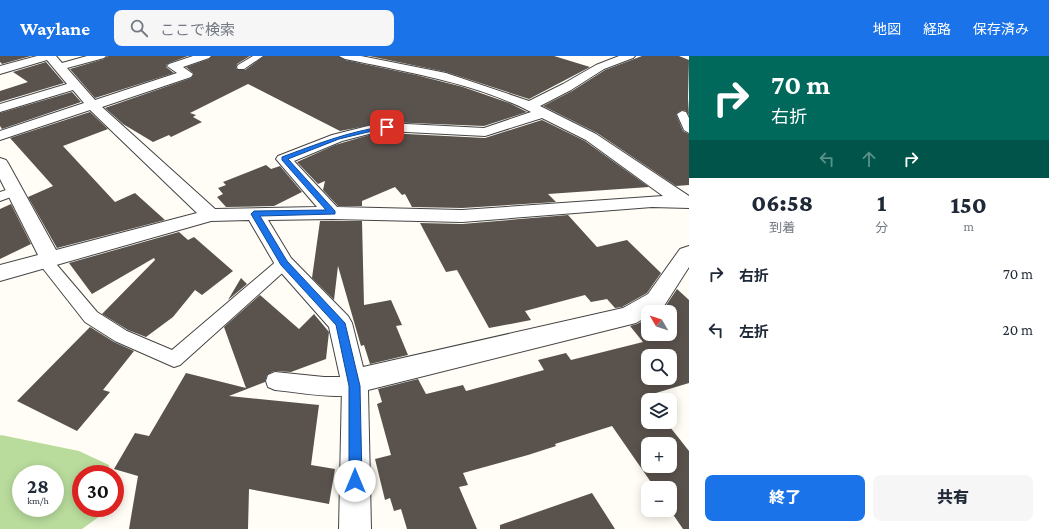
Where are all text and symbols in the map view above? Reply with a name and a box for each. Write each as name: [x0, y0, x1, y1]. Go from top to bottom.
search box: [114, 10, 394, 46]
icon: search: [128, 17, 150, 39]
text: Waylane: [20, 18, 90, 39]
text: 地図: [873, 21, 901, 37]
text: 経路: [923, 21, 951, 37]
text: 保存済み: [973, 21, 1029, 37]
text: ここで検索: [160, 22, 235, 38]
text: 70 m: [771, 69, 830, 100]
icon: right: [705, 72, 757, 124]
text: 右折: [771, 107, 807, 127]
pin: [370, 110, 404, 144]
icon: arrive: [376, 116, 398, 138]
icon: left: [816, 148, 838, 170]
icon: ahead: [858, 148, 880, 170]
icon: right: [900, 148, 922, 170]
text: 06:58: [751, 189, 813, 216]
text: 1: [877, 189, 886, 216]
text: 150: [950, 191, 987, 218]
text: m: [963, 219, 974, 234]
text: 到着: [769, 220, 795, 235]
text: 分: [875, 220, 888, 235]
icon: right: [705, 263, 727, 285]
text: 70 m: [1003, 266, 1033, 282]
text: 右折: [739, 268, 769, 284]
north arrow: [641, 305, 677, 341]
map controls: [641, 305, 677, 517]
icon: left: [705, 319, 727, 341]
text: 20 m: [1003, 322, 1033, 338]
text: 左折: [739, 324, 769, 340]
button: search: [641, 349, 677, 385]
button: layers: [641, 393, 677, 429]
button: +: [641, 437, 677, 473]
position arrow: [334, 460, 376, 502]
speed limit sign: 30: [72, 465, 124, 517]
text: 28: [27, 475, 49, 497]
button: 終了: [705, 475, 865, 521]
button: 共有: [873, 475, 1033, 521]
button: −: [641, 481, 677, 517]
text: km/h: [27, 495, 49, 506]

